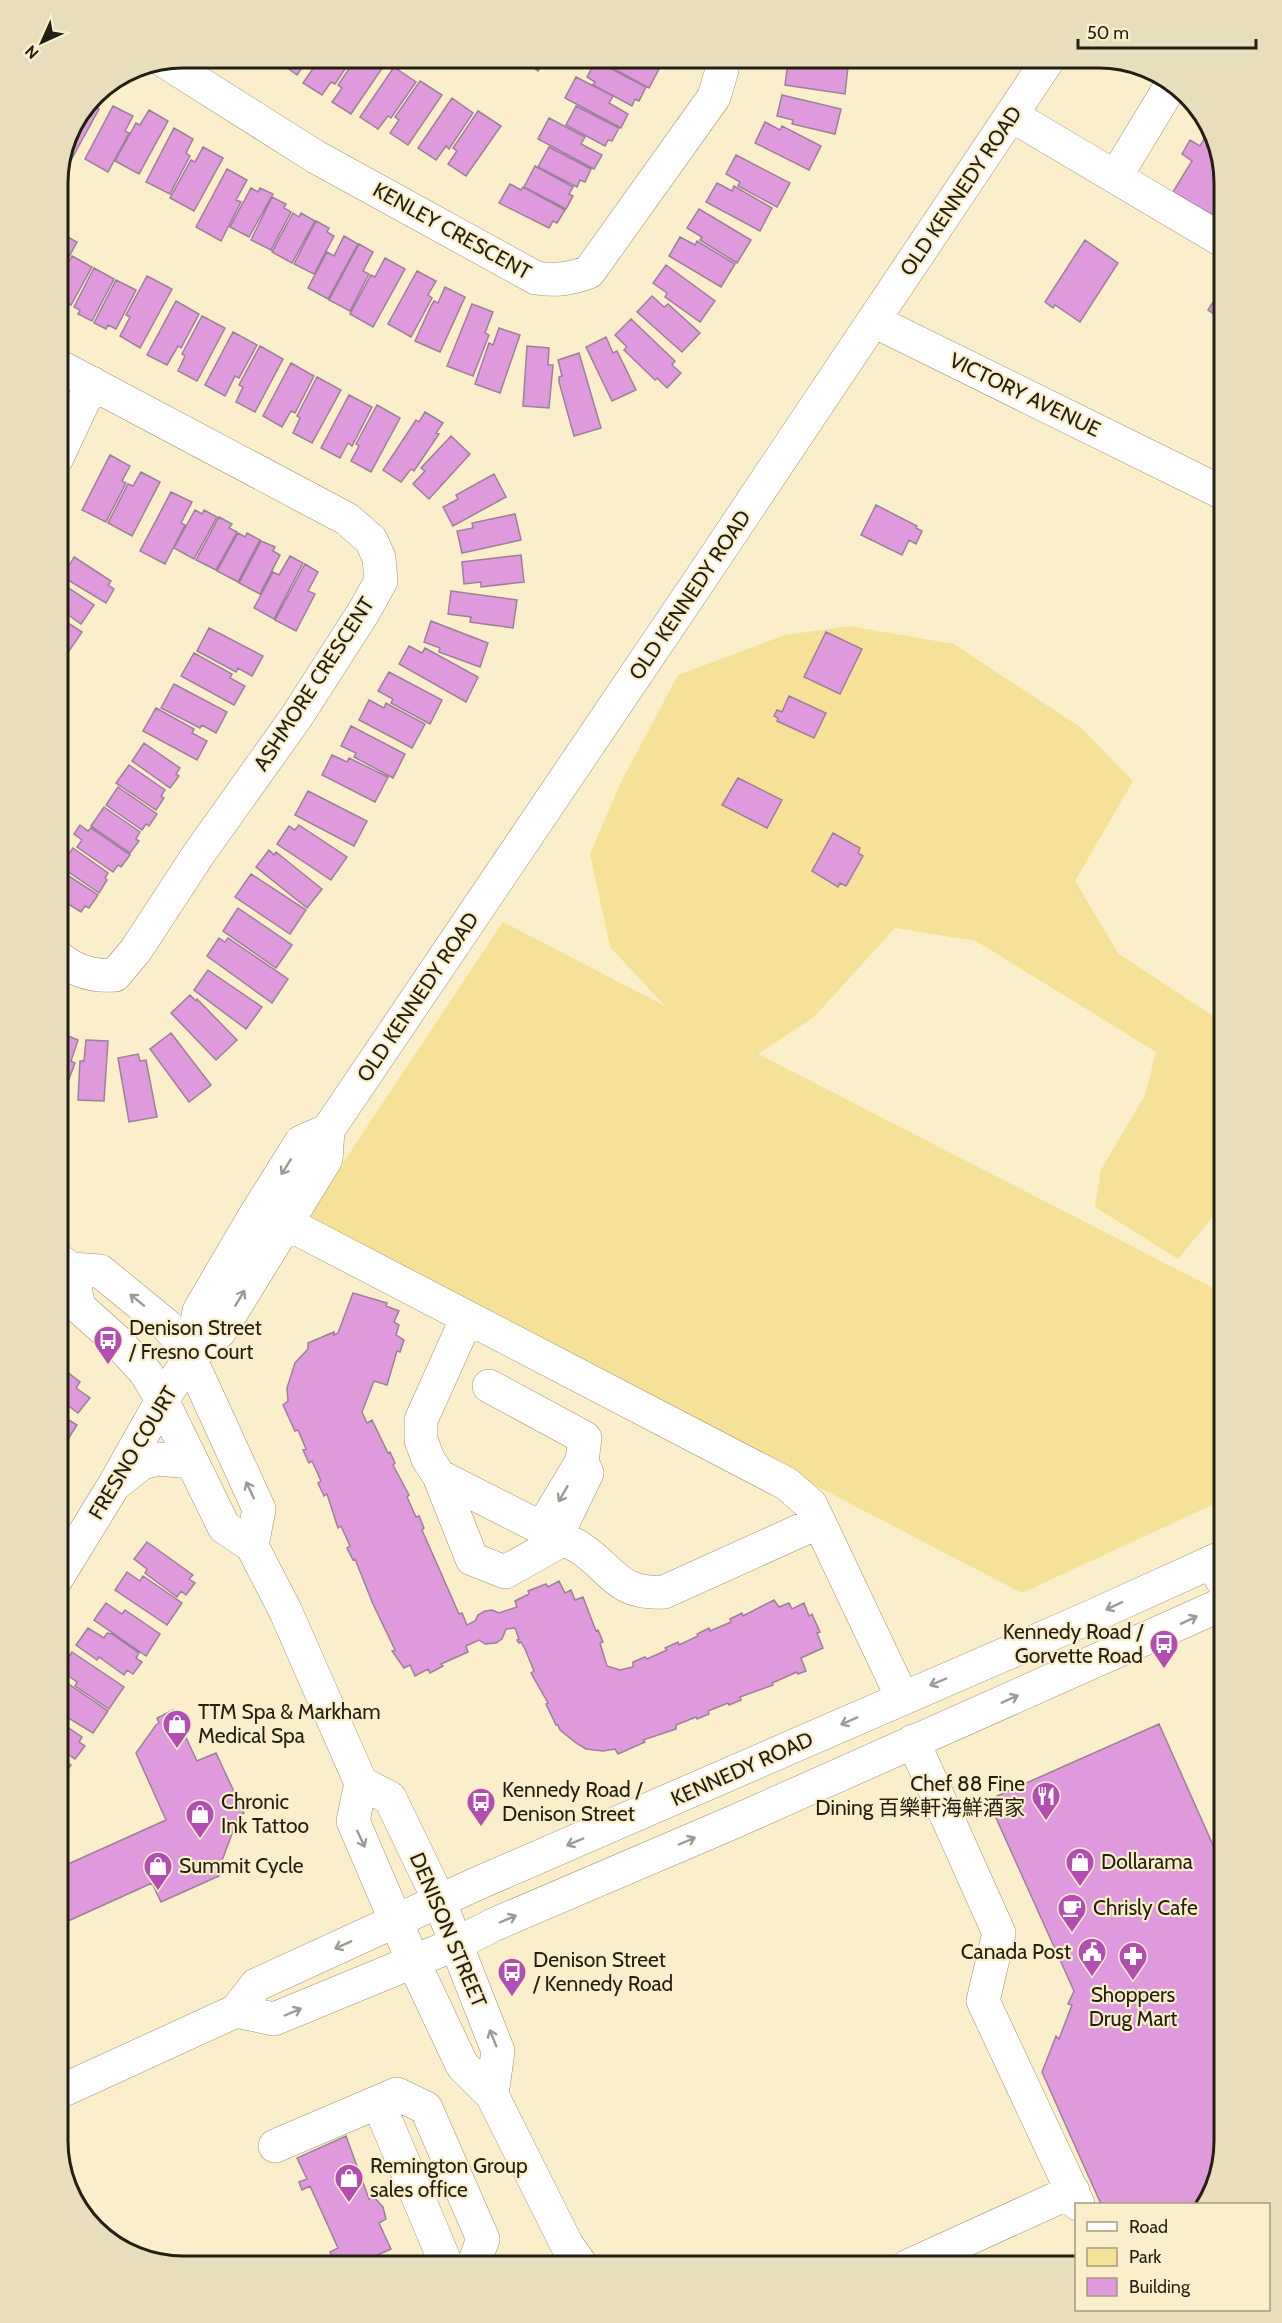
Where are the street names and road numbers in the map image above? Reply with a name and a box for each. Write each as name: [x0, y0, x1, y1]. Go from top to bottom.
street label: OLD KENNEDY ROAD: [894, 101, 1027, 280]
street label: KENLEY CRESCENT: [369, 177, 536, 284]
street label: VICTORY AVENUE: [946, 347, 1105, 442]
street label: OLD KENNEDY ROAD: [623, 505, 756, 684]
street label: ASHMORE CRESCENT: [248, 592, 379, 775]
street label: OLD KENNEDY ROAD: [351, 907, 484, 1086]
street label: FRESNO COURT: [83, 1382, 182, 1524]
street label: KENNEDY ROAD: [667, 1726, 817, 1811]
street label: DENISON STREET: [405, 1849, 492, 2011]

